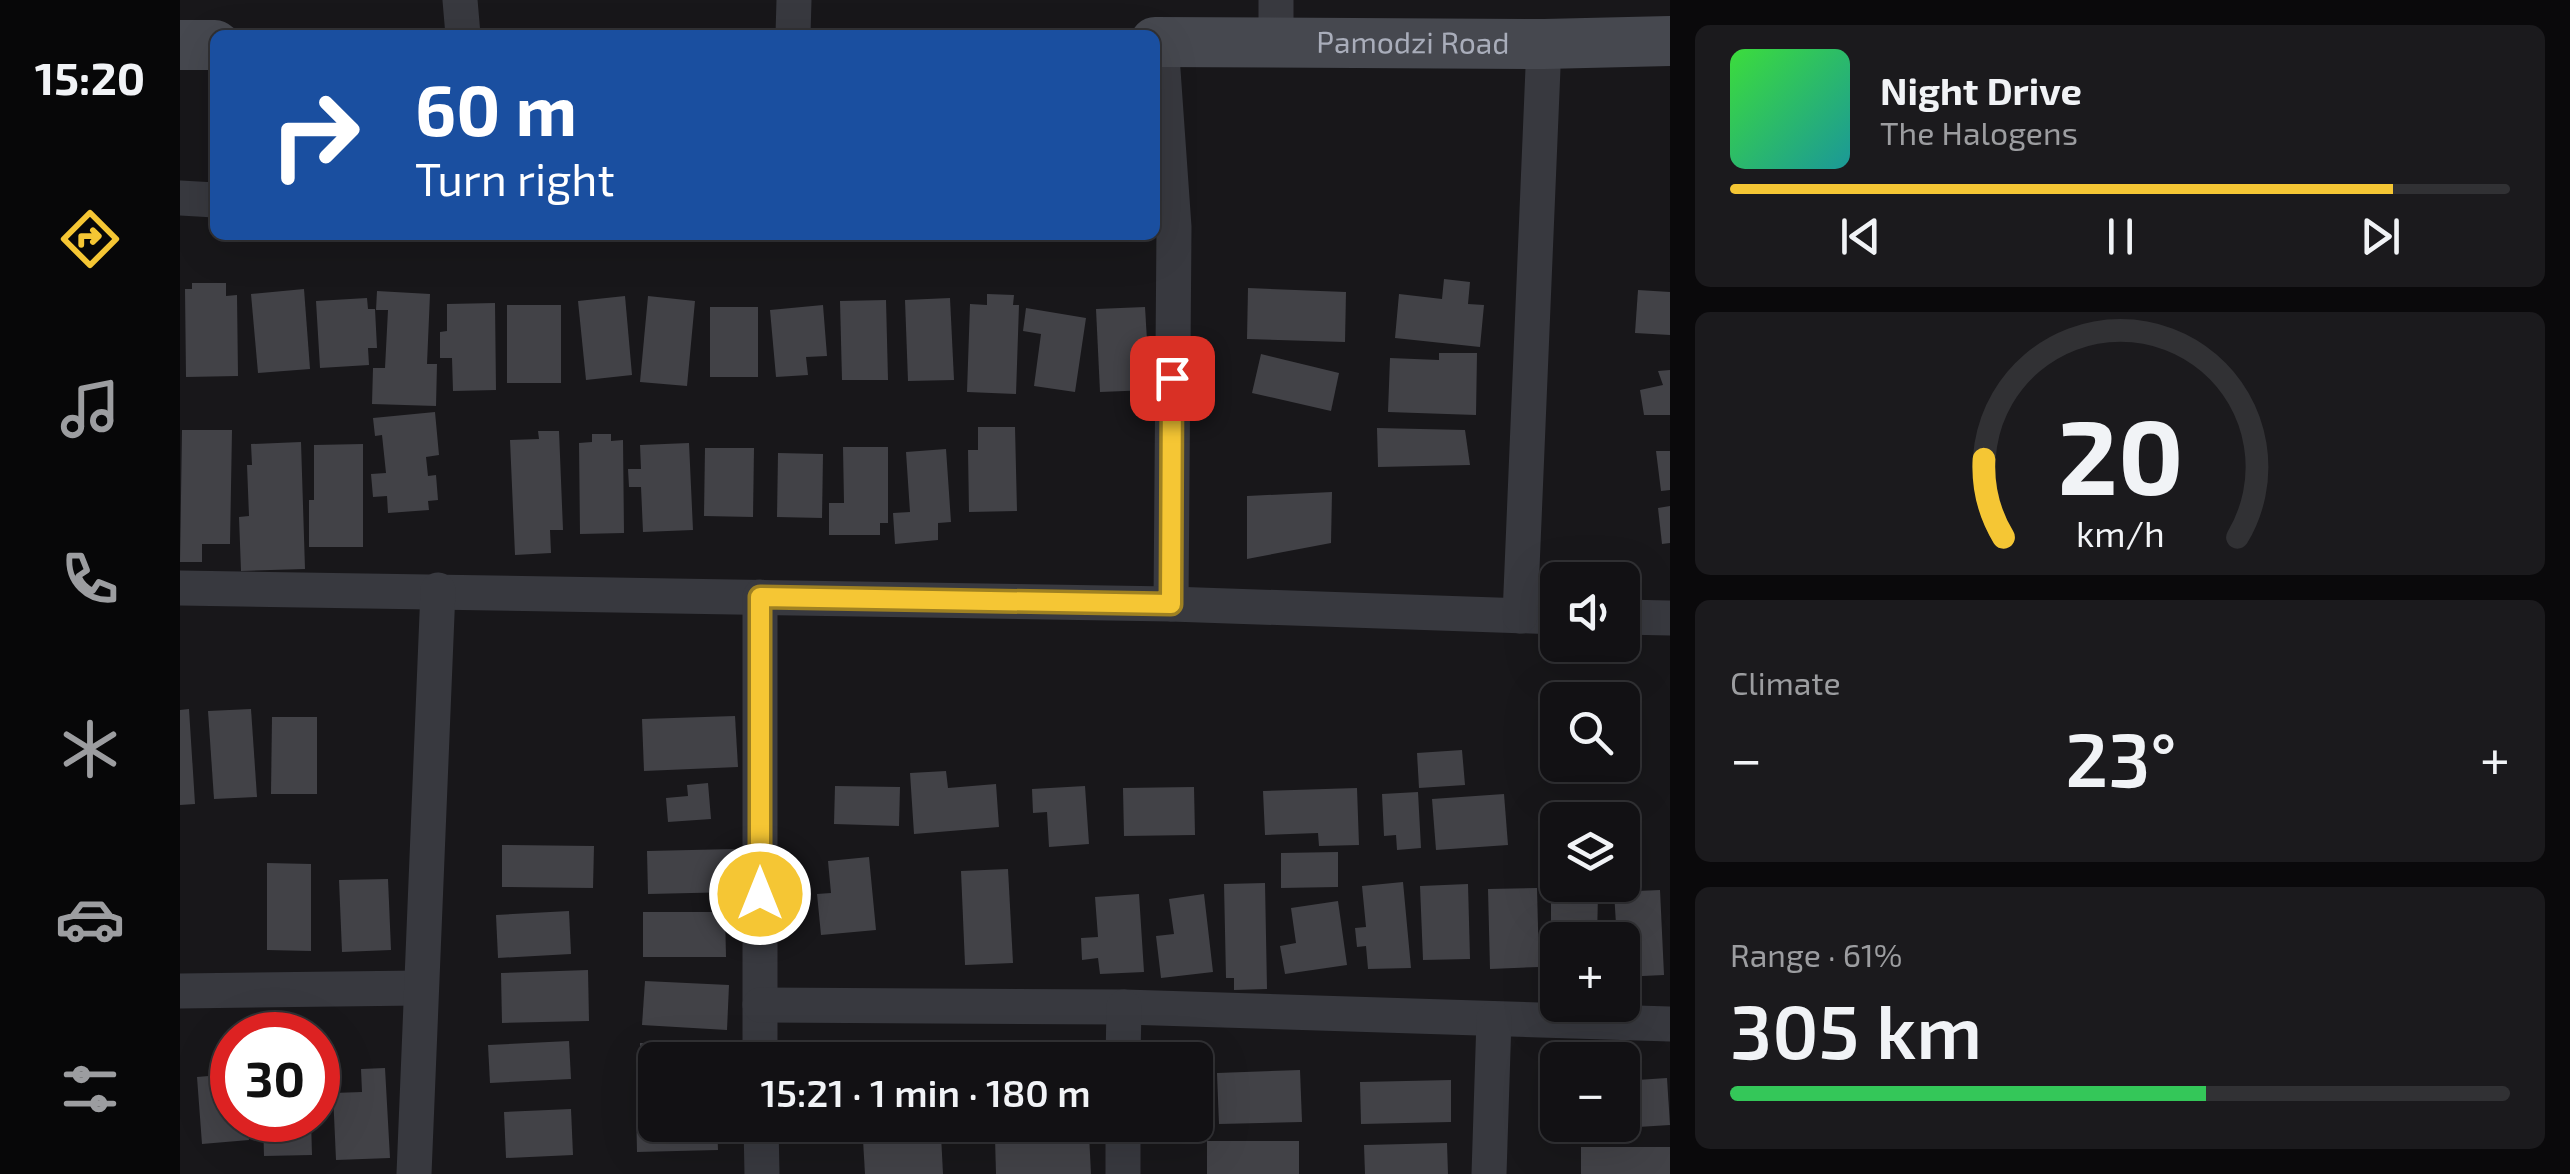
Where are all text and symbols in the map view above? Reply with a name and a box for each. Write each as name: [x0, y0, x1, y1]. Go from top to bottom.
street label: Pamodzi Road: [1316, 23, 1510, 60]
text: 15:20: [35, 50, 145, 104]
text: 60 m: [415, 66, 577, 150]
text: Night Drive: [1880, 67, 2082, 113]
icon: right: [250, 70, 380, 200]
text: The Halogens: [1880, 113, 2078, 151]
text: Turn right: [415, 151, 615, 205]
icon: directions: [55, 204, 125, 274]
icon: previous: [1833, 209, 1888, 264]
icon: pause: [2093, 209, 2148, 264]
icon: next: [2353, 209, 2408, 264]
pin: [1130, 336, 1215, 421]
icon: arrive: [1145, 351, 1200, 406]
icon: music: [55, 374, 125, 444]
text: 20: [2057, 391, 2183, 516]
text: km/h: [2076, 511, 2164, 554]
icon: phone: [55, 544, 125, 614]
map controls: [1540, 562, 1640, 1142]
button: sound: [1540, 562, 1640, 662]
text: Climate: [1730, 663, 1841, 701]
button: search: [1540, 682, 1640, 782]
text: 23°: [2065, 712, 2177, 802]
icon: climate: [55, 714, 125, 784]
text: −: [1730, 724, 1762, 790]
text: +: [2480, 724, 2510, 790]
button: layers: [1540, 802, 1640, 902]
position arrow: [708, 842, 812, 946]
icon: car: [55, 884, 125, 954]
button: +: [1540, 922, 1640, 1022]
text: Range · 61%: [1730, 935, 1902, 973]
text: 305 km: [1730, 984, 1982, 1074]
speed limit sign: 30: [210, 1012, 340, 1142]
button: −: [1540, 1042, 1640, 1142]
icon: filters: [55, 1054, 125, 1124]
text: 15:21 · 1 min · 180 m: [760, 1069, 1091, 1115]

